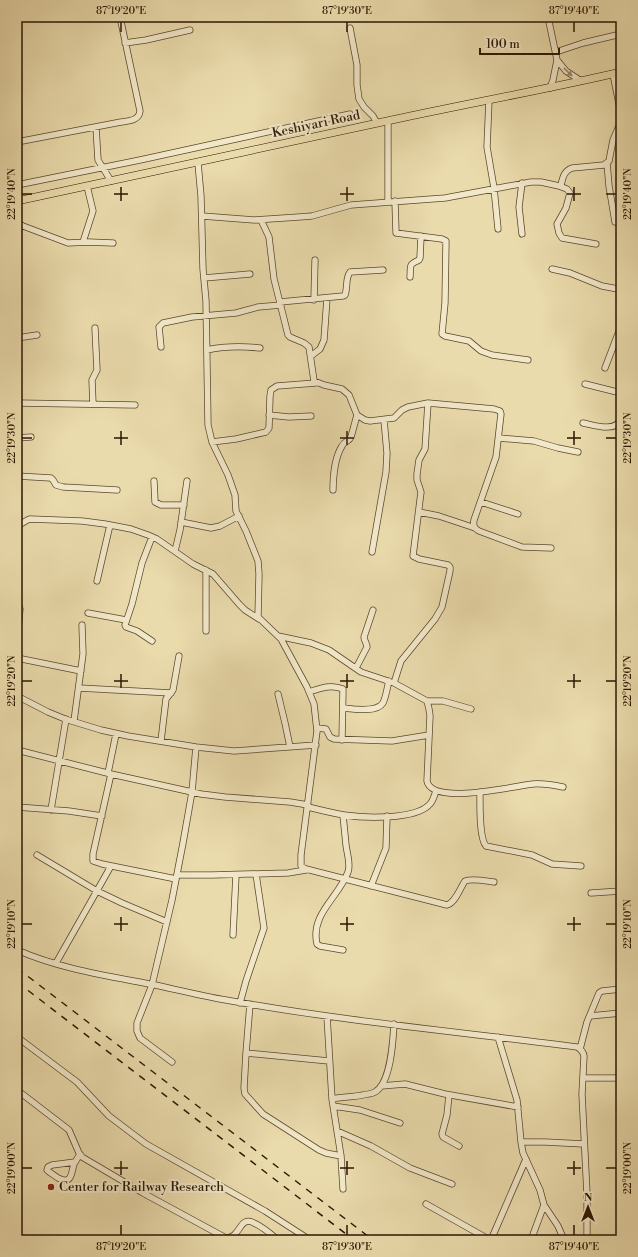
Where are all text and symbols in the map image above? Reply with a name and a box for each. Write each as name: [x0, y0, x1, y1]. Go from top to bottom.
text: 87°19'20"E: [96, 5, 146, 17]
text: 87°19'30"E: [322, 5, 372, 17]
text: 87°19'40"E: [549, 5, 599, 17]
scale bar: [480, 30, 559, 56]
text: 100 m: [486, 37, 520, 52]
one-way arrow: [563, 67, 573, 76]
street label: Keshiyari Road: [271, 107, 362, 141]
text: 22°19'40"N: [6, 168, 18, 220]
text: 22°19'40"N: [622, 168, 634, 220]
text: 22°19'30"N: [6, 412, 18, 463]
text: 22°19'30"N: [622, 412, 634, 463]
text: 22°19'20"N: [6, 655, 18, 707]
text: 22°19'20"N: [622, 655, 634, 707]
text: 22°19'10"N: [6, 899, 18, 949]
text: 22°19'10"N: [622, 899, 634, 949]
text: 22°19'00"N: [6, 1141, 18, 1194]
text: 22°19'00"N: [622, 1141, 634, 1194]
place label: Center for Railway Research: [59, 1179, 224, 1195]
marker: Center for Railway Research: [46, 1182, 56, 1192]
north arrow: [568, 1187, 608, 1227]
text: N: [584, 1191, 593, 1205]
text: 87°19'20"E: [96, 1241, 146, 1253]
text: 87°19'30"E: [322, 1241, 372, 1253]
text: 87°19'40"E: [549, 1241, 599, 1253]

